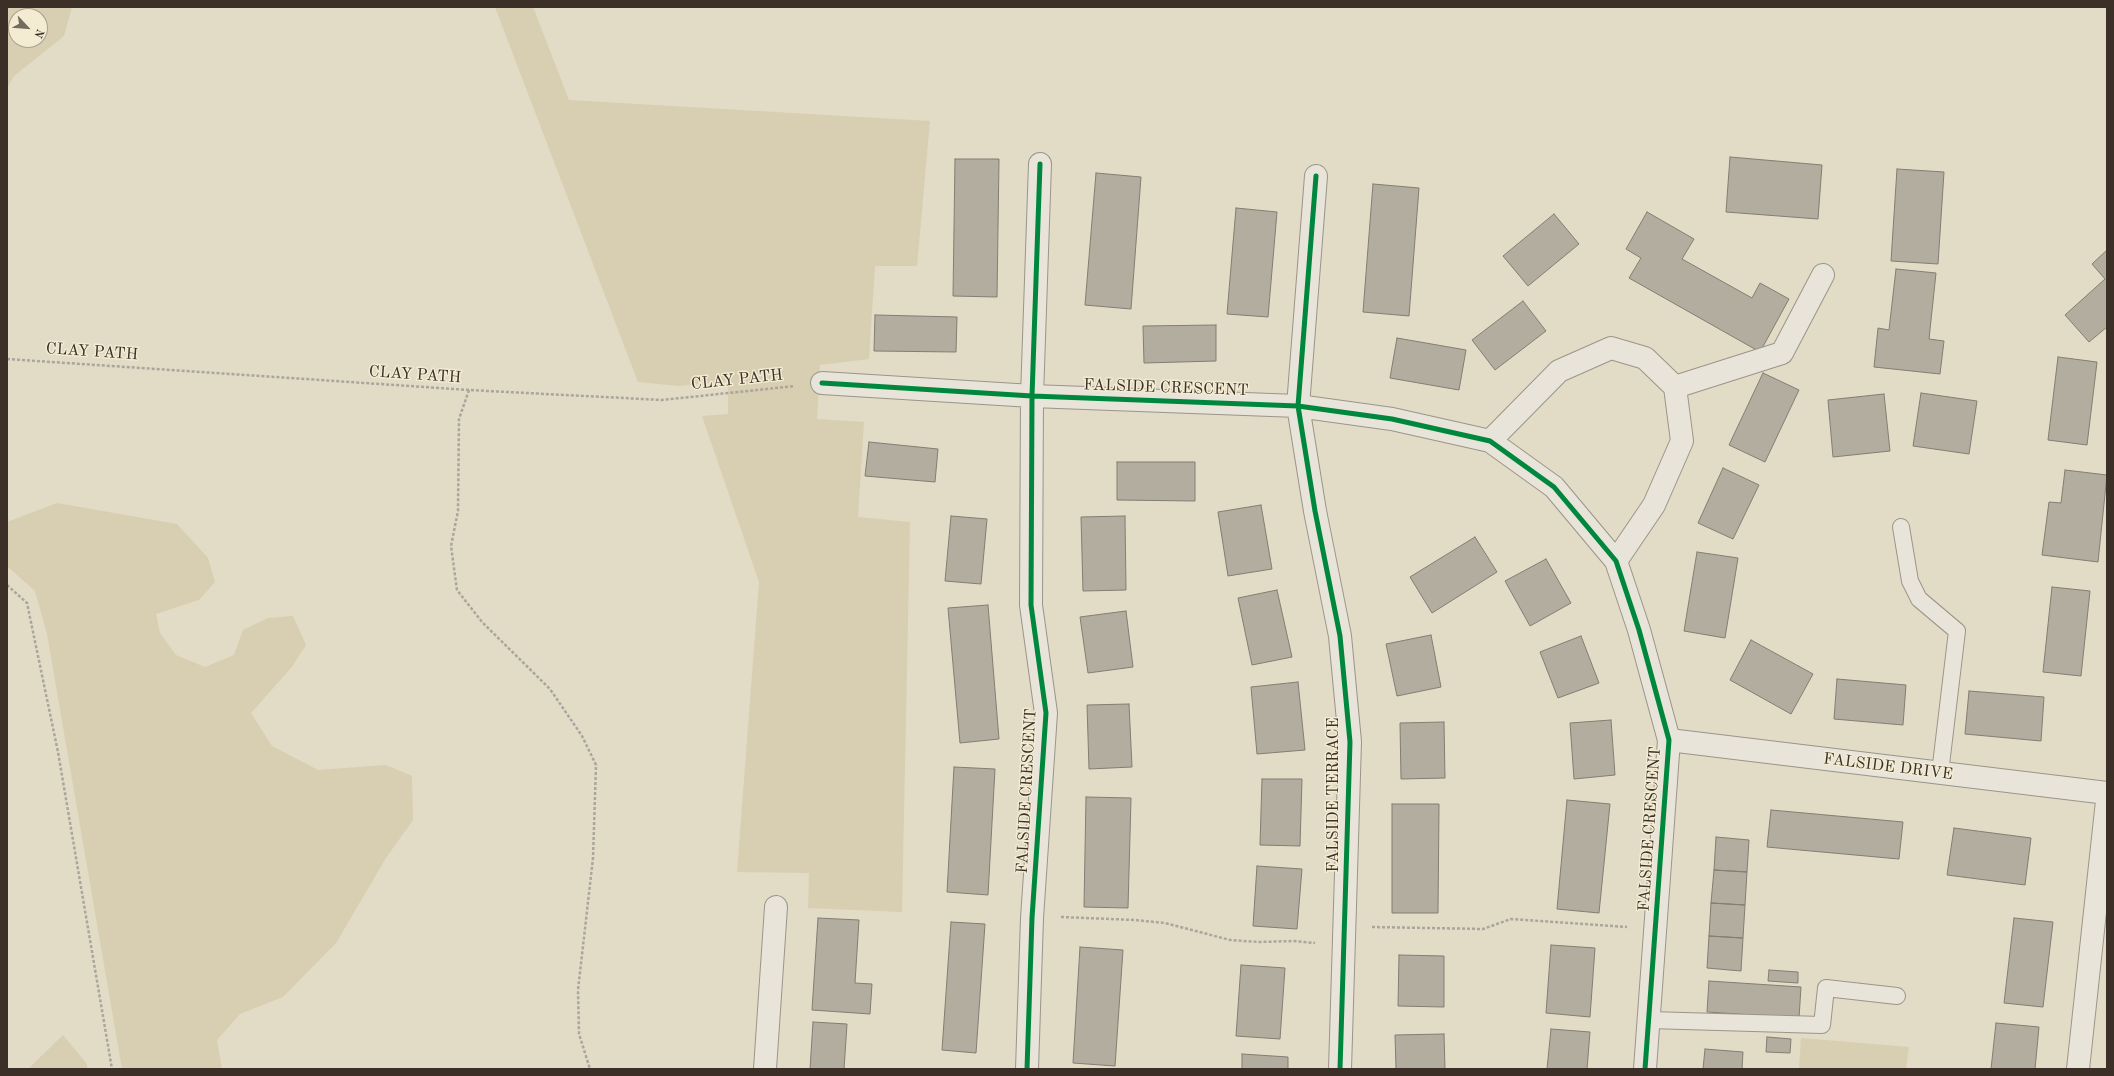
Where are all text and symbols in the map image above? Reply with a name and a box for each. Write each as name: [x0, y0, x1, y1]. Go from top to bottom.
north arrow: [8, 8, 48, 48]
text: N: [32, 27, 45, 39]
street label: CLAY PATH: [45, 339, 139, 365]
street label: CLAY PATH: [368, 362, 462, 388]
street label: CLAY PATH: [690, 366, 784, 394]
street label: FALSIDE CRESCENT: [1083, 376, 1249, 400]
street label: FALSIDE CRESCENT: [1013, 708, 1041, 874]
street label: FALSIDE TERRACE: [1324, 717, 1344, 873]
street label: FALSIDE CRESCENT: [1635, 746, 1665, 912]
street label: FALSIDE DRIVE: [1822, 750, 1954, 784]

